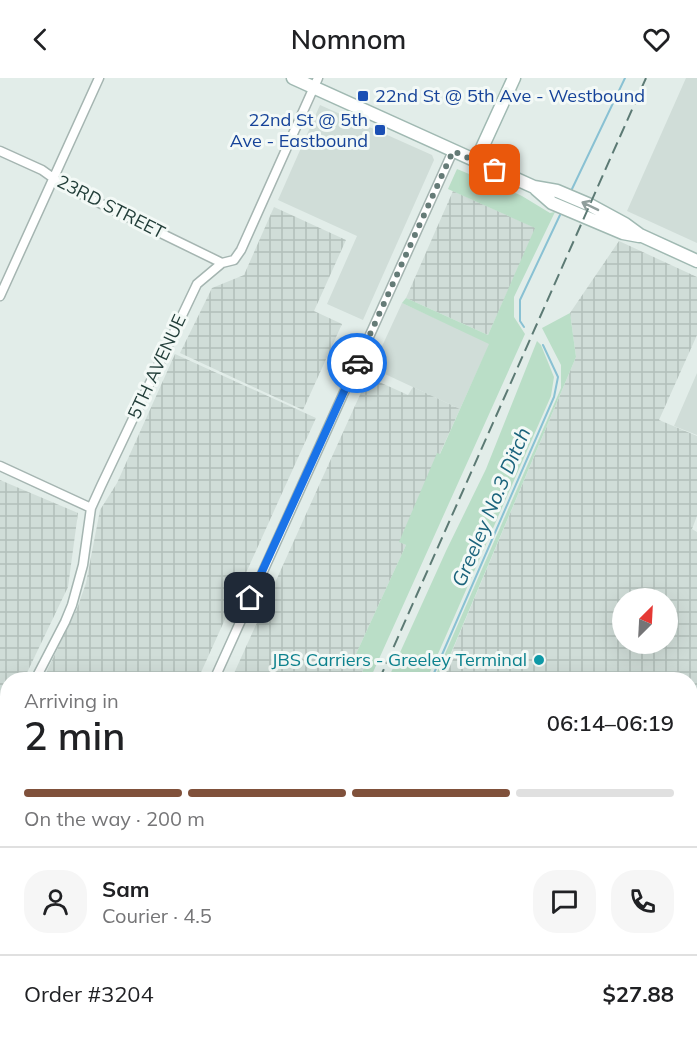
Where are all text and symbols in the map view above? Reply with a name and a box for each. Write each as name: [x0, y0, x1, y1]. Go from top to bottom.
text: Nomnom: [291, 22, 406, 56]
icon: back: [24, 23, 57, 56]
icon: heart: [640, 23, 673, 56]
place label: 22nd St @ 5th Ave - Westbound: [375, 84, 645, 107]
marker: 22nd St @ 5th Ave - Westbound: [356, 89, 370, 103]
place label: 22nd St @ 5th Ave - Eastbound: [230, 108, 368, 152]
marker: 22nd St @ 5th Ave - Eastbound: [373, 123, 387, 137]
pin: [469, 144, 520, 195]
icon: bag: [478, 153, 511, 186]
street label: 23RD STREET: [53, 169, 169, 244]
one-way arrow: [581, 199, 599, 211]
street label: 5TH AVENUE: [122, 311, 191, 423]
courier: [327, 333, 387, 393]
icon: car: [341, 347, 374, 380]
water label: Greeley No.3 Ditch: [446, 423, 535, 590]
pin: [224, 572, 275, 623]
icon: home: [233, 581, 266, 614]
north arrow: [612, 588, 678, 654]
map controls: [612, 588, 678, 654]
place label: JBS Carriers - Greeley Terminal: [272, 648, 527, 671]
marker: JBS Carriers - Greeley Terminal: [532, 653, 546, 667]
text: Arriving in: [24, 688, 119, 713]
text: 06:14–06:19: [547, 709, 674, 737]
text: 2 min: [24, 711, 125, 760]
text: On the way · 200 m: [24, 806, 205, 831]
button: person: [24, 870, 87, 933]
button: chat: [533, 870, 596, 933]
button: phone: [611, 870, 674, 933]
text: Sam: [102, 875, 150, 903]
text: Courier · 4.5: [102, 903, 212, 928]
text: Order #3204: [24, 980, 154, 1008]
text: $27.88: [603, 980, 674, 1008]

